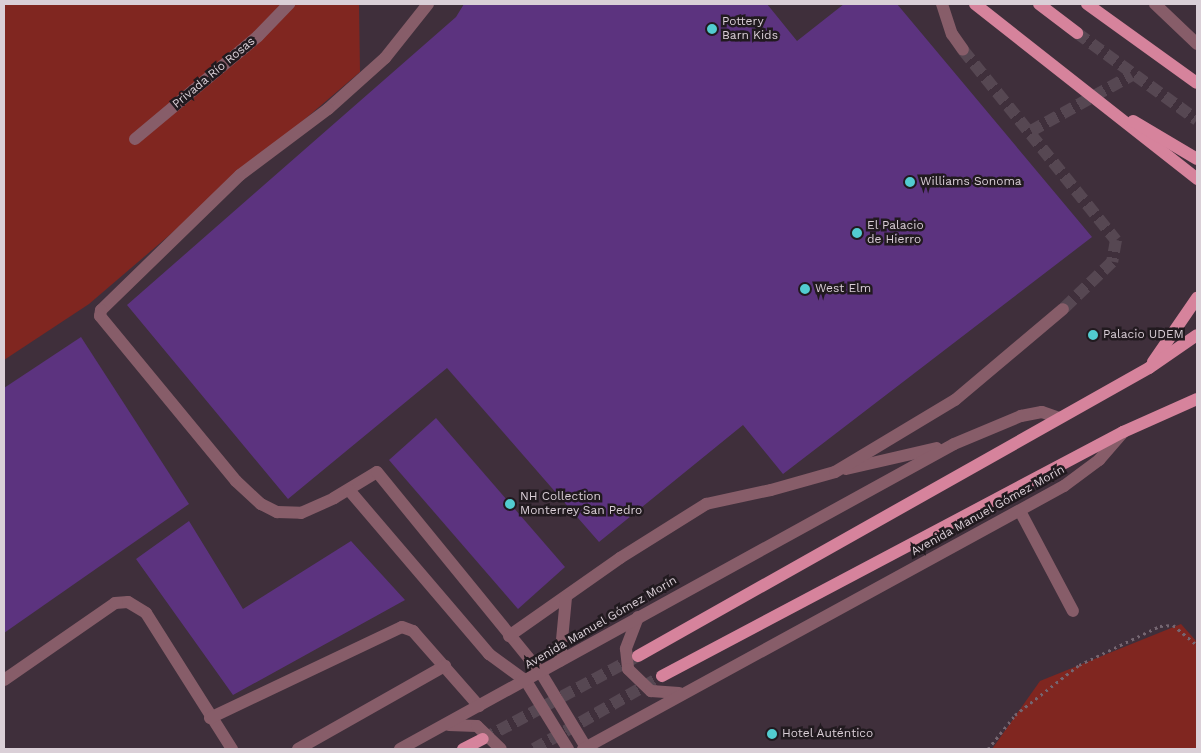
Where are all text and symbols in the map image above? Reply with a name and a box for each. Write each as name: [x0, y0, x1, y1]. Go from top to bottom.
place label: Pottery Barn Kids: [722, 15, 778, 43]
marker: Pottery Barn Kids: [706, 23, 718, 35]
street label: Privada Río Rosas: [170, 34, 258, 112]
place label: Williams Sonoma: [920, 175, 1022, 189]
marker: Williams Sonoma: [904, 176, 916, 188]
place label: El Palacio de Hierro: [867, 219, 924, 247]
marker: El Palacio de Hierro: [851, 227, 863, 239]
place label: West Elm: [815, 282, 871, 296]
marker: West Elm: [799, 283, 811, 295]
place label: Palacio UDEM: [1103, 328, 1184, 342]
marker: Palacio UDEM: [1087, 329, 1099, 341]
street label: Avenida Manuel Gómez Morín: [908, 463, 1068, 559]
place label: NH Collection Monterrey San Pedro: [520, 490, 643, 518]
marker: NH Collection Monterrey San Pedro: [504, 498, 516, 510]
street label: Avenida Manuel Gómez Morín: [522, 573, 680, 673]
place label: Hotel Auténtico: [782, 727, 874, 741]
marker: Hotel Auténtico: [766, 728, 778, 740]

